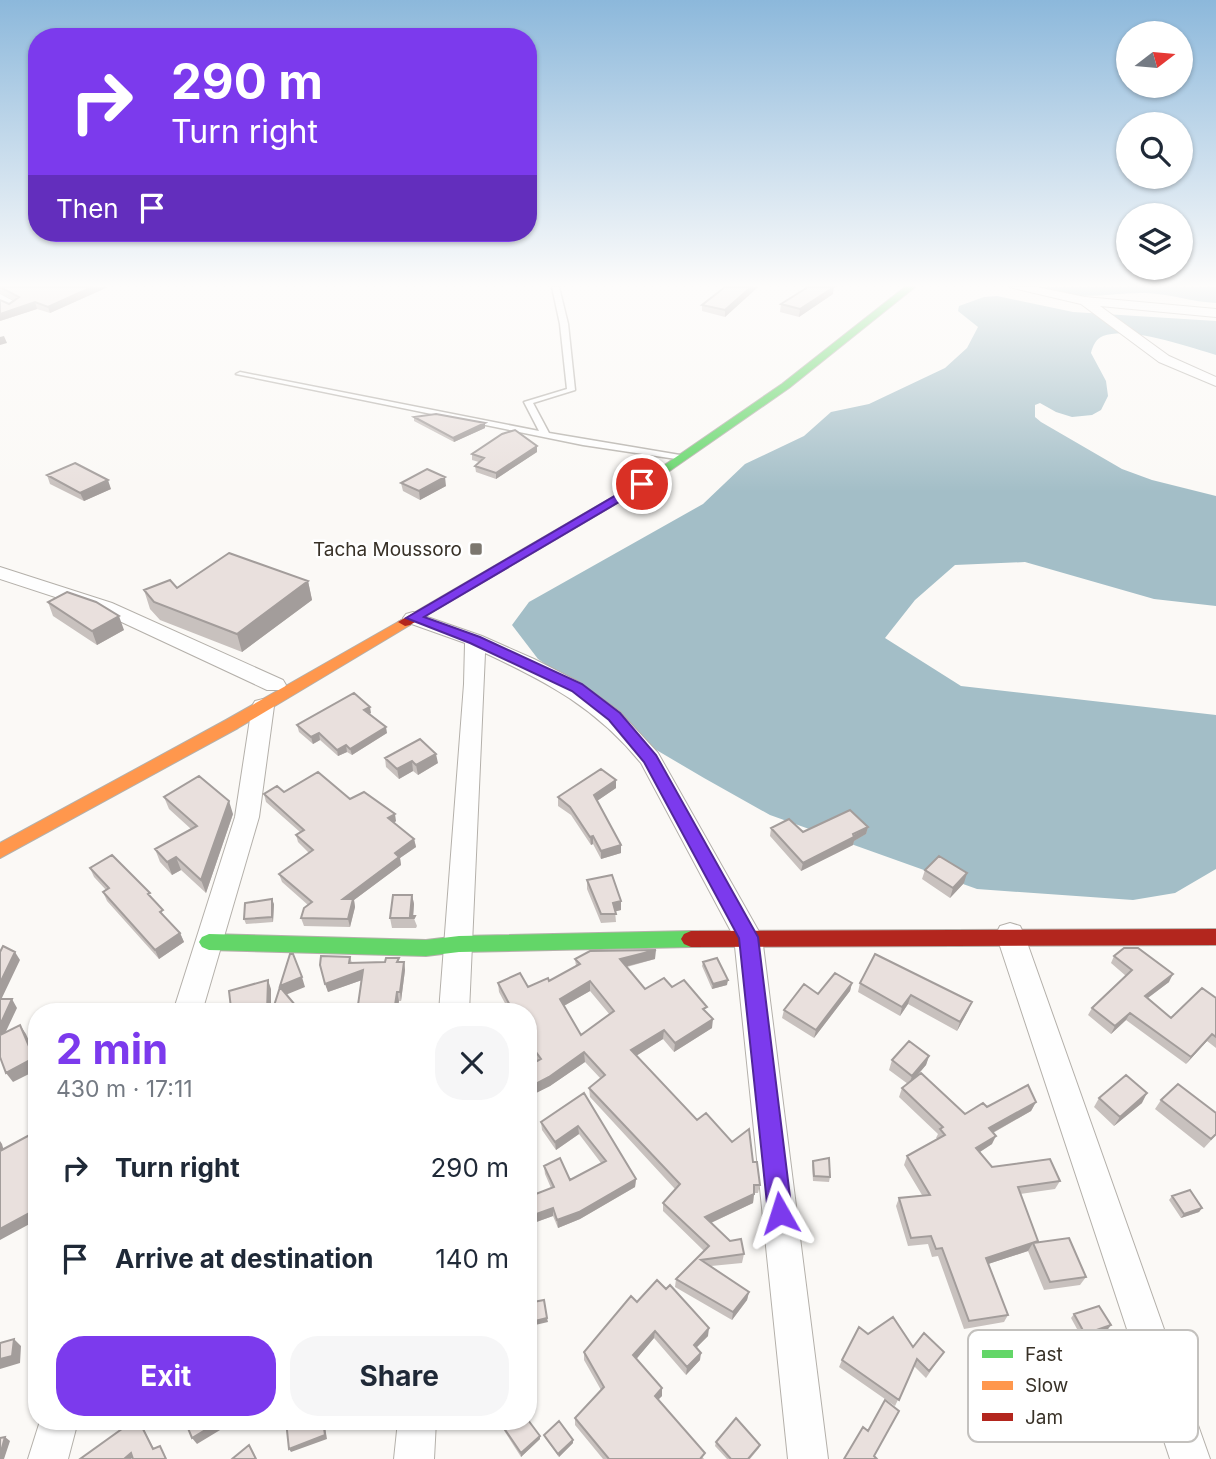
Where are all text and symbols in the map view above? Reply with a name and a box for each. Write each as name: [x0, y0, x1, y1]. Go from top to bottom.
north arrow: [1116, 21, 1194, 98]
map controls: [1116, 21, 1193, 280]
text: 290 m: [171, 52, 323, 111]
icon: right: [56, 56, 147, 147]
text: Turn right: [171, 112, 318, 151]
button: search: [1116, 112, 1193, 189]
icon: arrive: [133, 189, 171, 227]
text: Then: [56, 193, 119, 224]
button: layers: [1116, 203, 1193, 280]
pin: [612, 454, 672, 514]
icon: arrive: [623, 465, 661, 503]
place label: Tacha Moussoro: [313, 538, 462, 561]
marker: Tacha Moussoro: [468, 541, 484, 557]
text: 2 min: [56, 1023, 168, 1074]
button: close: [435, 1026, 509, 1100]
text: 430 m · 17:11: [56, 1075, 193, 1103]
icon: right: [56, 1149, 94, 1187]
text: Turn right: [115, 1152, 240, 1183]
text: 290 m: [431, 1152, 509, 1183]
position arrow: [743, 1176, 817, 1250]
icon: arrive: [56, 1240, 94, 1278]
text: Arrive at destination: [115, 1243, 374, 1274]
text: 140 m: [435, 1243, 509, 1274]
legend: [968, 1330, 1198, 1442]
button: Exit: [56, 1336, 276, 1416]
button: Share: [290, 1336, 509, 1416]
text: Fast: [1025, 1343, 1063, 1366]
text: Slow: [1025, 1374, 1068, 1397]
text: Jam: [1025, 1406, 1063, 1429]

